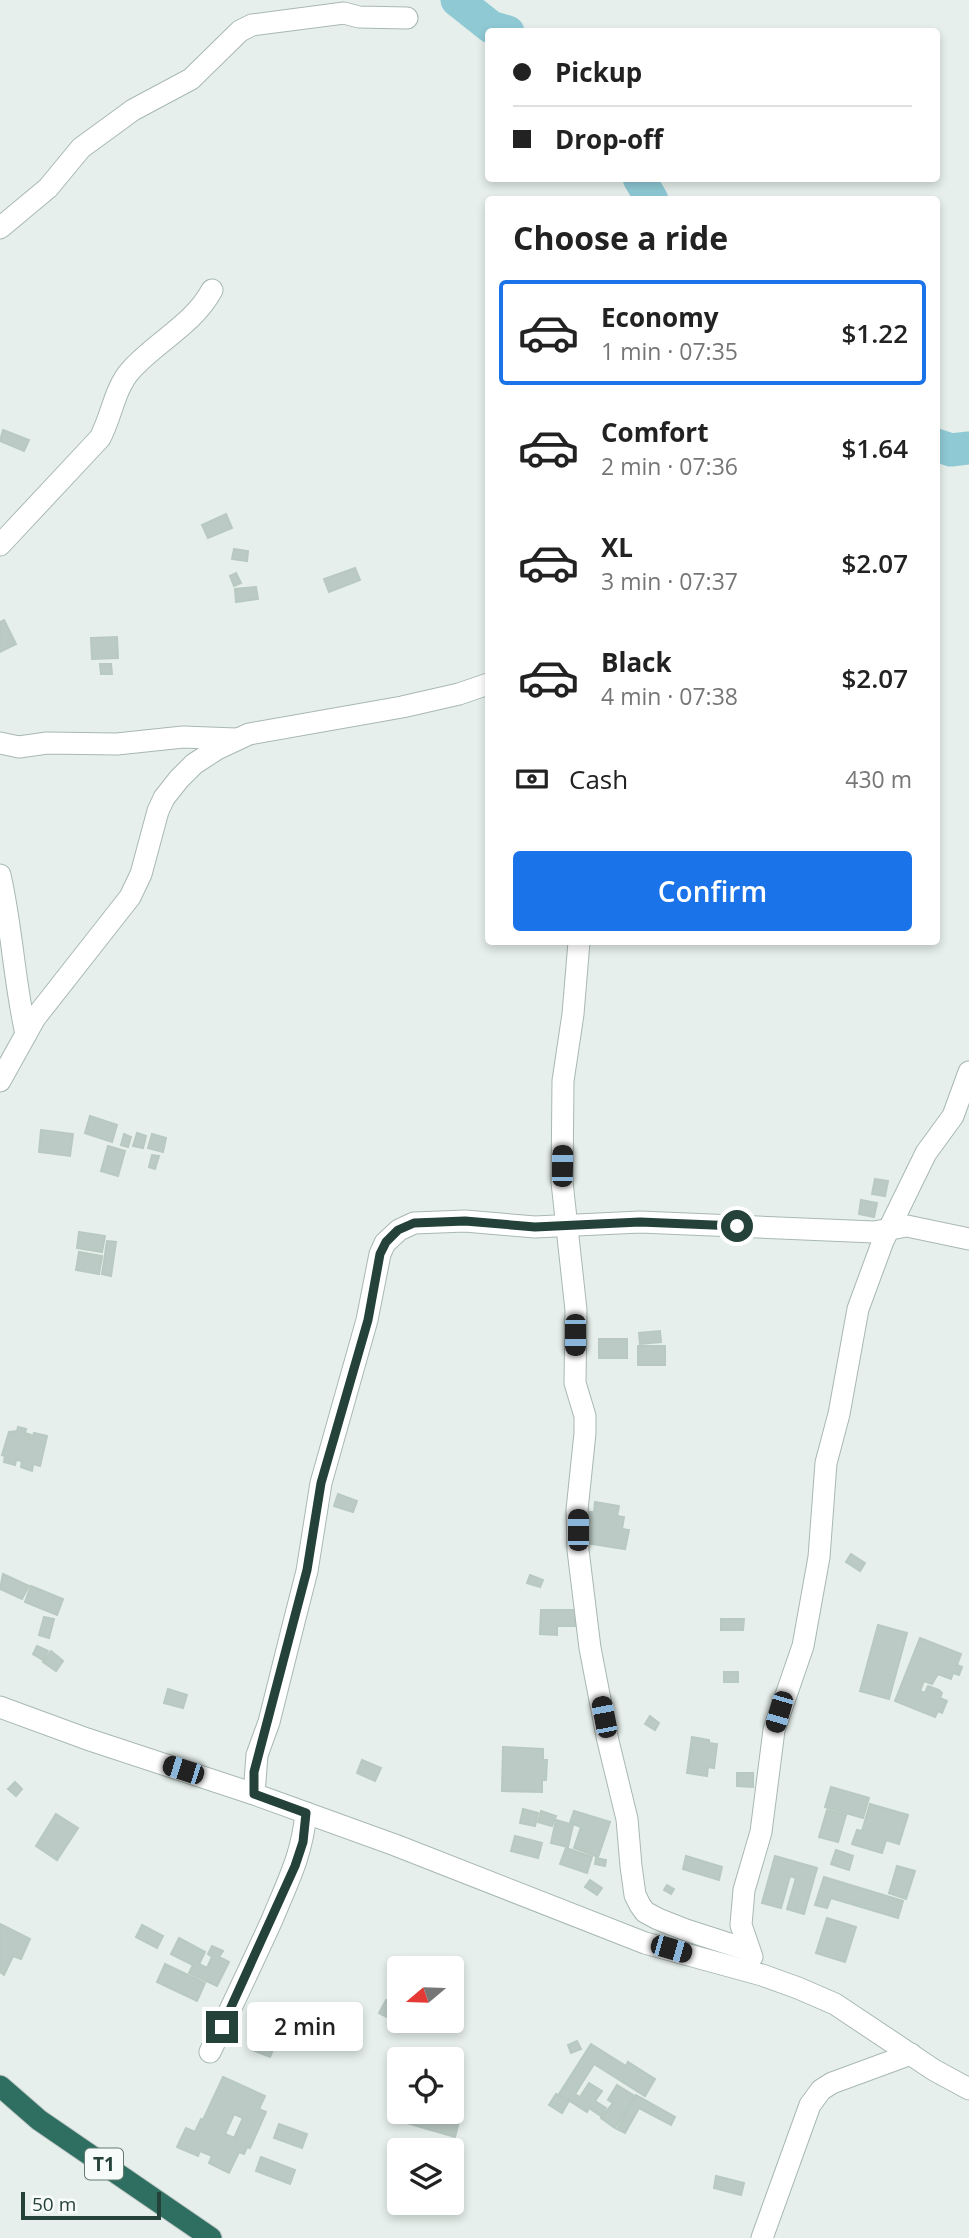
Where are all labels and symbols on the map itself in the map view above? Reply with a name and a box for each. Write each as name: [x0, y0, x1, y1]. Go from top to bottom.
car: [552, 1145, 573, 1187]
route start: [721, 1210, 753, 1242]
car: [565, 1314, 586, 1356]
car: [568, 1509, 589, 1551]
car: [764, 1689, 795, 1735]
car: [590, 1694, 619, 1740]
car: [160, 1754, 207, 1786]
car: [648, 1933, 695, 1965]
north arrow: [387, 1956, 464, 2034]
callout: 2 min: [246, 2002, 362, 2052]
route end: [206, 2011, 238, 2043]
road number: T1: [85, 2148, 123, 2180]
scale bar: [21, 2189, 161, 2221]

